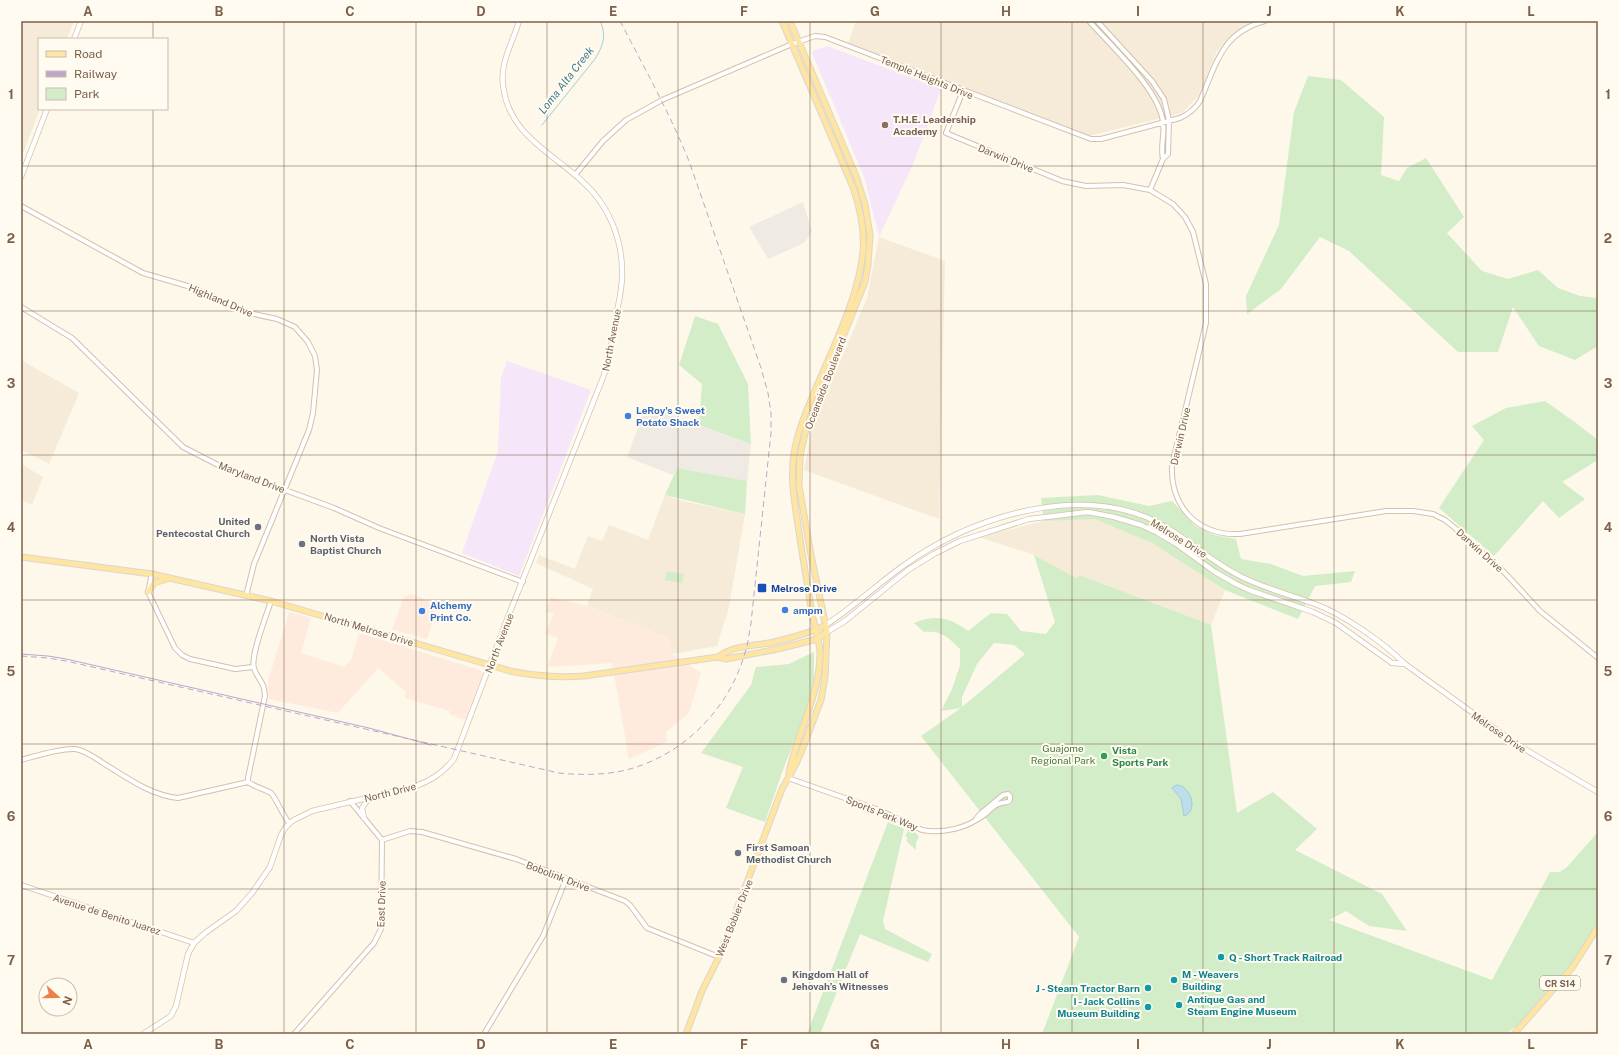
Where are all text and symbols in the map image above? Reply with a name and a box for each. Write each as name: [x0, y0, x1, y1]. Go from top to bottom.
text: A: [83, 4, 93, 19]
text: B: [215, 4, 224, 19]
text: C: [345, 4, 355, 19]
text: D: [476, 4, 486, 19]
text: E: [609, 4, 617, 19]
text: F: [740, 4, 748, 19]
text: G: [870, 4, 880, 19]
text: H: [1001, 4, 1011, 19]
text: I: [1136, 4, 1140, 19]
text: J: [1266, 4, 1272, 19]
text: K: [1395, 4, 1405, 19]
text: L: [1527, 4, 1535, 19]
legend: [38, 38, 168, 110]
water label: Loma Alta Creek: [536, 44, 596, 116]
text: Road: [74, 47, 102, 61]
street label: Temple Heights Drive: [879, 53, 975, 101]
text: Railway: [74, 67, 118, 81]
text: 1: [8, 87, 14, 102]
text: Park: [74, 87, 100, 101]
text: 1: [1605, 87, 1611, 102]
place label: T.H.E. Leadership Academy: [893, 113, 976, 137]
marker: T.H.E. Leadership Academy: [880, 120, 890, 130]
street label: Darwin Drive: [976, 141, 1036, 175]
text: 2: [7, 231, 15, 246]
text: 2: [1604, 231, 1612, 246]
street label: Highland Drive: [187, 281, 255, 319]
street label: North Avenue: [599, 307, 623, 372]
street label: Oceanside Boulevard: [802, 335, 848, 431]
text: 3: [7, 376, 16, 391]
text: 3: [1604, 376, 1613, 391]
place label: LeRoy's Sweet Potato Shack: [636, 404, 705, 428]
street label: Darwin Drive: [1168, 406, 1193, 466]
marker: LeRoy's Sweet Potato Shack: [623, 411, 633, 421]
street label: Maryland Drive: [217, 459, 287, 495]
place label: United Pentecostal Church: [156, 515, 250, 539]
street label: Melrose Drive: [1149, 516, 1210, 560]
text: 4: [7, 520, 16, 535]
text: 4: [1604, 520, 1613, 535]
marker: United Pentecostal Church: [253, 522, 263, 532]
street label: Darwin Drive: [1454, 526, 1506, 574]
place label: North Vista Baptist Church: [310, 532, 382, 556]
marker: North Vista Baptist Church: [297, 539, 307, 549]
marker: Melrose Drive: [756, 582, 768, 594]
place label: Melrose Drive: [771, 582, 837, 594]
place label: Alchemy Print Co.: [430, 599, 472, 623]
place label: ampm: [793, 604, 823, 616]
marker: ampm: [780, 605, 790, 615]
marker: Alchemy Print Co.: [417, 606, 427, 616]
street label: North Melrose Drive: [323, 610, 415, 648]
street label: North Avenue: [482, 611, 516, 675]
text: 5: [7, 664, 16, 679]
text: 5: [1604, 664, 1613, 679]
street label: Melrose Drive: [1469, 709, 1529, 755]
park label: Guajome Regional Park: [1031, 742, 1096, 766]
place label: Vista Sports Park: [1112, 744, 1169, 768]
marker: Vista Sports Park: [1099, 751, 1109, 761]
street label: North Drive: [363, 780, 417, 804]
street label: Sports Park Way: [844, 793, 920, 833]
text: 6: [7, 809, 16, 824]
text: 6: [1604, 809, 1613, 824]
place label: First Samoan Methodist Church: [746, 841, 832, 865]
marker: First Samoan Methodist Church: [733, 848, 743, 858]
street label: Bobolink Drive: [524, 858, 592, 894]
street label: West Bobier Drive: [713, 877, 755, 959]
street label: East Drive: [374, 880, 388, 928]
street label: Avenue de Benito Juarez: [52, 891, 162, 937]
place label: Q - Short Track Railroad: [1229, 951, 1342, 963]
marker: Q - Short Track Railroad: [1216, 952, 1226, 962]
text: 7: [7, 953, 15, 968]
text: 7: [1604, 953, 1612, 968]
place label: Kingdom Hall of Jehovah’s Witnesses: [792, 968, 889, 992]
place label: M - Weavers Building: [1182, 968, 1239, 992]
marker: Kingdom Hall of Jehovah’s Witnesses: [779, 975, 789, 985]
marker: M - Weavers Building: [1169, 975, 1179, 985]
road number: CR S14: [1540, 976, 1580, 990]
north arrow: [38, 977, 78, 1017]
place label: J - Steam Tractor Barn: [1036, 982, 1140, 994]
marker: J - Steam Tractor Barn: [1143, 983, 1153, 993]
place label: Antique Gas and Steam Engine Museum: [1187, 993, 1297, 1017]
text: N: [60, 994, 74, 1007]
place label: I - Jack Collins Museum Building: [1057, 995, 1141, 1019]
marker: Antique Gas and Steam Engine Museum: [1174, 1000, 1184, 1010]
marker: I - Jack Collins Museum Building: [1143, 1002, 1153, 1012]
text: A: [83, 1037, 93, 1052]
text: B: [215, 1037, 224, 1052]
text: C: [345, 1037, 355, 1052]
text: D: [476, 1037, 486, 1052]
text: E: [609, 1037, 617, 1052]
text: F: [740, 1037, 748, 1052]
text: G: [870, 1037, 880, 1052]
text: H: [1001, 1037, 1011, 1052]
text: I: [1136, 1037, 1140, 1052]
text: J: [1266, 1037, 1272, 1052]
text: K: [1395, 1037, 1405, 1052]
text: L: [1527, 1037, 1535, 1052]

